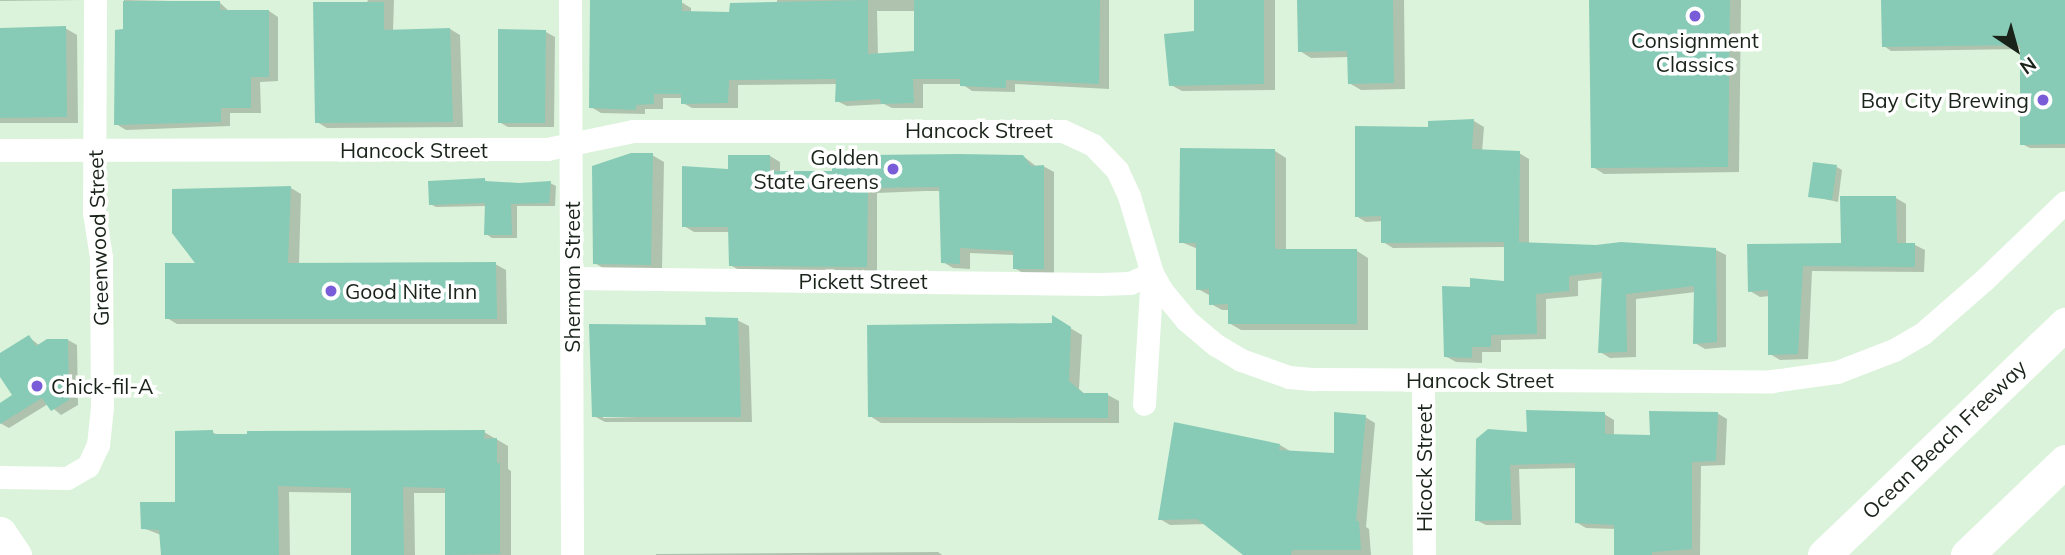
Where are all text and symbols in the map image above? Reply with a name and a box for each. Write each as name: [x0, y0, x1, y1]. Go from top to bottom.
marker: Consignment Classics: [1687, 8, 1703, 24]
north arrow: [1981, 14, 2051, 84]
place label: Consignment Classics: [1631, 27, 1759, 77]
text: N: [2015, 52, 2041, 80]
place label: Bay City Brewing: [1861, 87, 2029, 113]
marker: Bay City Brewing: [2035, 92, 2051, 108]
street label: Hancock Street: [905, 117, 1053, 143]
street label: Hancock Street: [340, 137, 488, 163]
place label: Golden State Greens: [753, 144, 879, 194]
street label: Greenwood Street: [82, 150, 114, 326]
marker: Golden State Greens: [885, 161, 901, 177]
street label: Sherman Street: [559, 201, 585, 353]
street label: Pickett Street: [798, 268, 928, 294]
place label: Good Nite Inn: [345, 278, 477, 304]
marker: Good Nite Inn: [323, 283, 339, 299]
street label: Ocean Beach Freeway: [1857, 354, 2031, 524]
street label: Hancock Street: [1406, 367, 1554, 393]
place label: Chick-fil-A: [51, 373, 153, 399]
marker: Chick-fil-A: [29, 378, 45, 394]
street label: Hicock Street: [1411, 404, 1437, 532]

